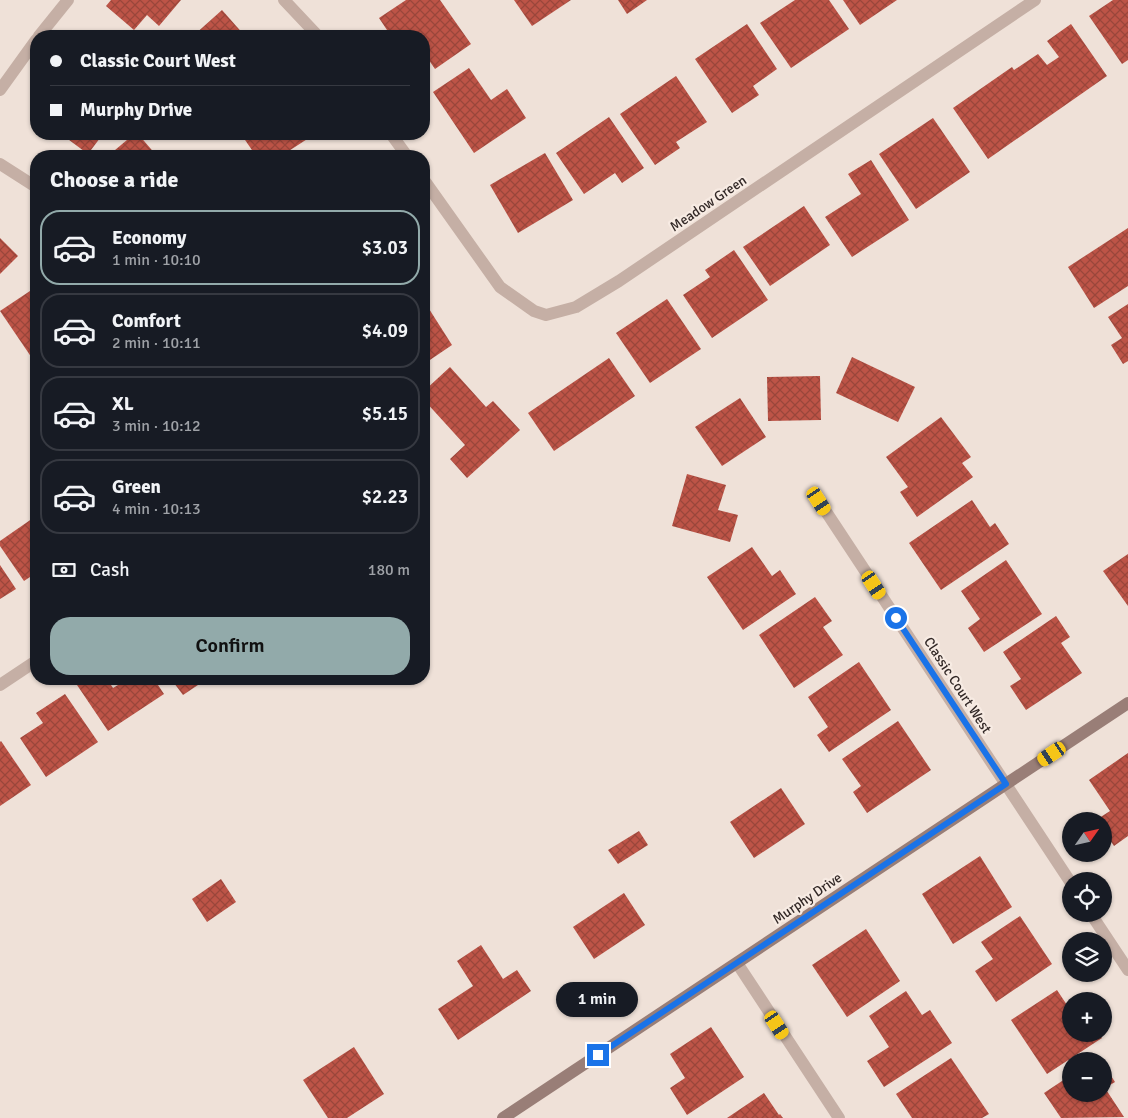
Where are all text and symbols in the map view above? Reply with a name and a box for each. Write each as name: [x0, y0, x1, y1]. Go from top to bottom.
text: Classic Court West: [80, 49, 236, 73]
text: Murphy Drive: [80, 98, 192, 122]
text: Choose a ride: [50, 166, 178, 193]
street label: Meadow Green: [667, 172, 750, 235]
icon: car: [52, 225, 97, 270]
text: Economy: [112, 226, 186, 250]
text: $3.03: [362, 236, 408, 260]
text: 1 min · 10:10: [112, 250, 201, 270]
icon: car: [52, 308, 97, 353]
text: Comfort: [112, 309, 181, 333]
text: $4.09: [362, 319, 408, 343]
text: 2 min · 10:11: [112, 333, 201, 353]
icon: car: [52, 391, 97, 436]
text: XL: [112, 392, 134, 416]
text: $5.15: [362, 402, 408, 426]
text: 3 min · 10:12: [112, 416, 201, 436]
icon: car: [52, 474, 97, 519]
text: Green: [112, 475, 161, 499]
car: [804, 484, 833, 518]
text: $2.23: [362, 485, 408, 509]
text: 4 min · 10:13: [112, 499, 201, 519]
icon: cash: [50, 556, 78, 584]
text: Cash: [90, 558, 130, 582]
text: 180 m: [368, 560, 410, 580]
car: [859, 568, 888, 602]
route start: [885, 607, 907, 629]
button: Confirm: [50, 617, 410, 675]
street label: Classic Court West: [920, 634, 995, 737]
car: [1035, 739, 1068, 769]
north arrow: [1062, 812, 1112, 862]
map controls: [1062, 812, 1112, 1102]
street label: Murphy Drive: [769, 869, 845, 928]
button: locate: [1062, 872, 1112, 922]
button: layers: [1062, 932, 1112, 982]
callout: 1 min: [557, 982, 639, 1018]
text: 1 min: [578, 989, 616, 1009]
button: +: [1062, 992, 1112, 1042]
car: [762, 1008, 791, 1042]
route end: [587, 1044, 609, 1066]
button: −: [1062, 1052, 1112, 1102]

